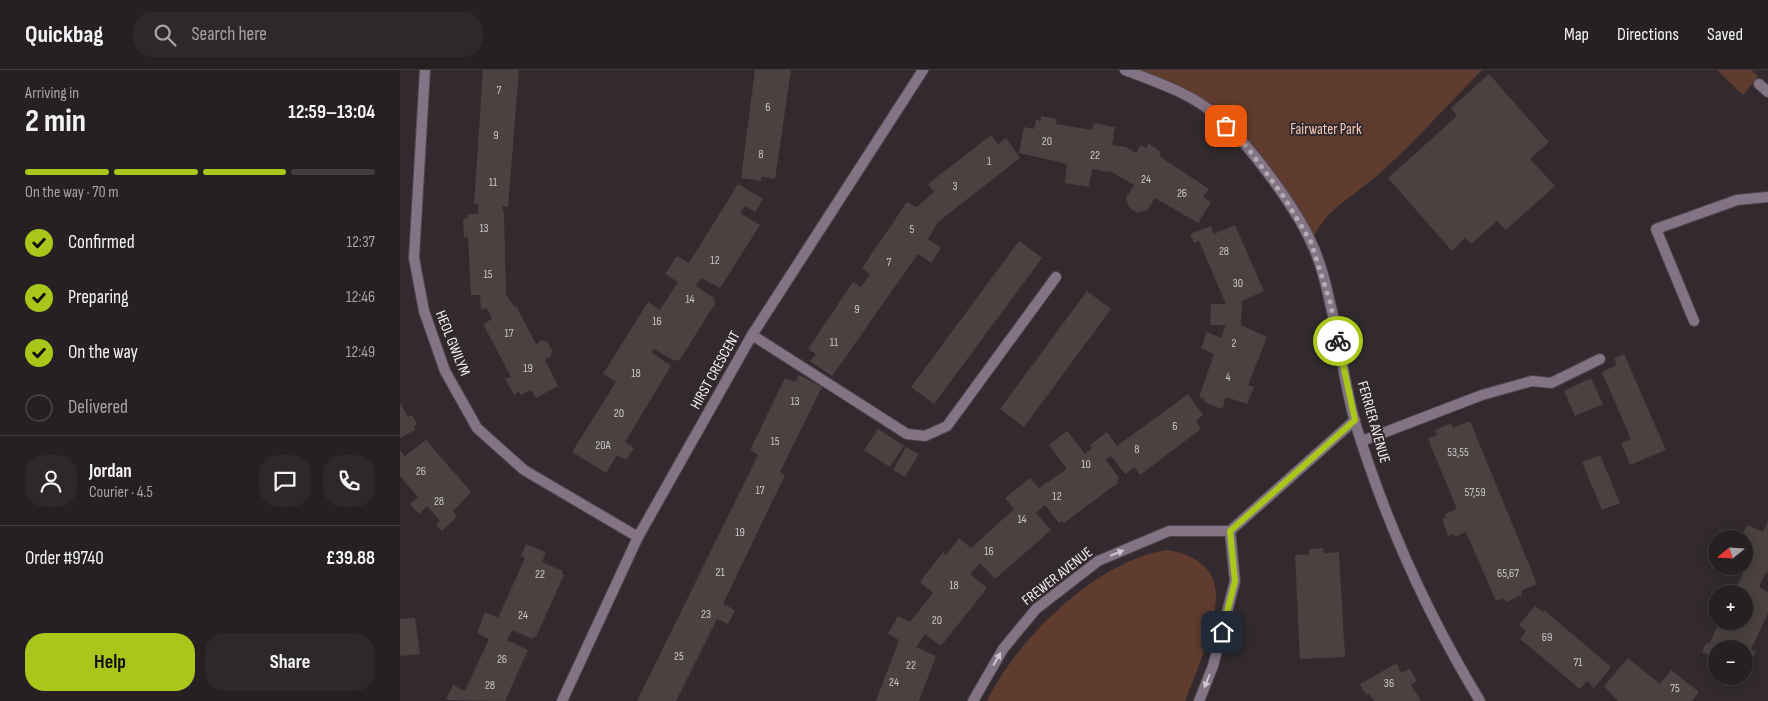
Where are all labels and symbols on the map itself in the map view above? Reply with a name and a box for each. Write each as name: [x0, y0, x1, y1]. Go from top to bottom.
house number: 7: [497, 83, 502, 98]
house number: 6: [765, 100, 771, 115]
pin: [1205, 105, 1247, 147]
park label: Fairwater Park: [1290, 120, 1362, 139]
house number: 9: [493, 128, 499, 143]
house number: 20: [1042, 134, 1052, 149]
house number: 8: [758, 147, 764, 162]
house number: 22: [1090, 148, 1100, 163]
house number: 1: [987, 154, 992, 169]
house number: 24: [1141, 172, 1151, 187]
house number: 11: [489, 175, 498, 190]
house number: 3: [952, 179, 958, 194]
house number: 26: [1177, 186, 1187, 201]
house number: 13: [479, 221, 489, 236]
house number: 5: [910, 222, 915, 237]
house number: 28: [1219, 244, 1229, 259]
house number: 12: [710, 253, 720, 268]
house number: 7: [887, 255, 892, 270]
house number: 15: [483, 267, 493, 282]
house number: 30: [1233, 276, 1243, 291]
house number: 14: [685, 292, 695, 307]
house number: 9: [854, 302, 860, 317]
street label: HEOL GWILYM: [431, 308, 474, 379]
house number: 16: [652, 314, 662, 329]
courier: [1313, 316, 1363, 366]
house number: 17: [505, 326, 514, 341]
street label: HIRST CRESCENT: [686, 328, 745, 413]
house number: 11: [830, 335, 839, 350]
house number: 2: [1232, 336, 1237, 351]
house number: 19: [523, 361, 533, 376]
house number: 18: [631, 366, 641, 381]
house number: 4: [1225, 370, 1231, 385]
street label: FERRIER AVENUE: [1353, 379, 1394, 465]
house number: 13: [790, 394, 800, 409]
house number: 20: [614, 406, 624, 421]
house number: 6: [1172, 419, 1178, 434]
house number: 15: [770, 434, 780, 449]
house number: 20A: [595, 438, 612, 453]
house number: 8: [1134, 442, 1140, 457]
house number: 53,55: [1447, 445, 1469, 460]
house number: 10: [1081, 457, 1091, 472]
house number: 26: [416, 464, 426, 479]
house number: 17: [756, 483, 765, 498]
house number: 57,59: [1465, 485, 1485, 500]
house number: 12: [1052, 489, 1062, 504]
house number: 28: [434, 494, 444, 509]
house number: 14: [1017, 512, 1027, 527]
house number: 19: [735, 525, 745, 540]
north arrow: [1708, 530, 1752, 575]
street label: FREWER AVENUE: [1018, 543, 1096, 610]
house number: 16: [984, 544, 994, 559]
one-way arrow: [1110, 548, 1124, 556]
house number: 21: [715, 565, 725, 580]
house number: 65,67: [1497, 566, 1519, 581]
house number: 22: [535, 567, 545, 582]
house number: 18: [949, 578, 959, 593]
house number: 23: [701, 607, 711, 622]
house number: 24: [518, 608, 528, 623]
pin: [1201, 611, 1243, 653]
house number: 20: [932, 613, 942, 628]
house number: 69: [1542, 630, 1552, 645]
house number: 25: [674, 649, 684, 664]
one-way arrow: [993, 651, 1001, 666]
house number: 26: [497, 652, 507, 667]
house number: 71: [1573, 655, 1583, 670]
house number: 22: [906, 658, 916, 673]
one-way arrow: [1203, 674, 1211, 688]
house number: 24: [889, 675, 899, 690]
house number: 36: [1384, 676, 1394, 691]
house number: 28: [485, 678, 495, 693]
house number: 75: [1670, 681, 1680, 696]

